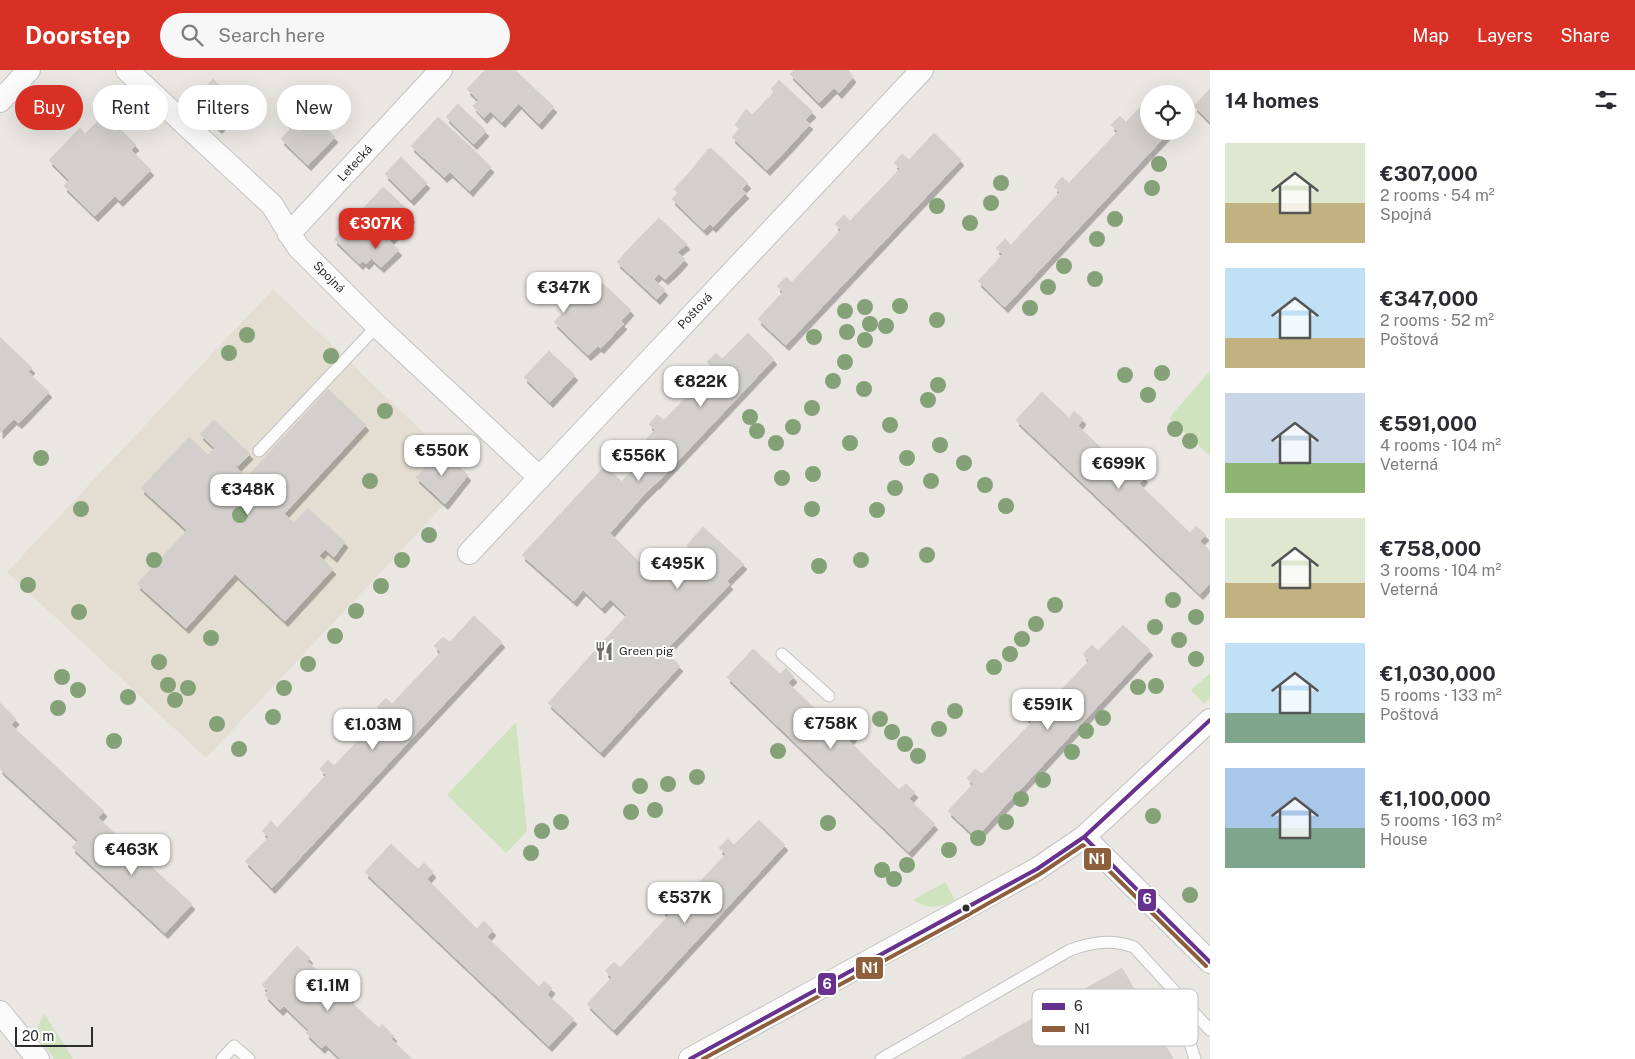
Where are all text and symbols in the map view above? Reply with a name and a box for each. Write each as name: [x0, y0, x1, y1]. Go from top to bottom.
search box: [160, 13, 510, 58]
text: Doorstep: [25, 21, 130, 49]
icon: search: [178, 21, 206, 49]
text: Search here: [218, 24, 325, 46]
text: Map: [1413, 25, 1449, 46]
text: Layers: [1477, 25, 1533, 46]
text: Share: [1561, 25, 1610, 46]
chip: Buy: [15, 85, 83, 130]
chip: Rent: [93, 85, 168, 130]
chip: Filters: [178, 85, 267, 130]
chip: New: [277, 85, 351, 130]
map controls: [1140, 85, 1195, 140]
button: locate: [1140, 85, 1195, 140]
icon: filters: [1592, 86, 1620, 114]
text: 14 homes: [1225, 88, 1319, 113]
street label: Letecká: [335, 142, 375, 184]
text: €307,000: [1380, 161, 1478, 186]
icon: home: [1265, 163, 1325, 223]
text: 2 rooms · 54 m²: [1380, 186, 1495, 205]
text: Spojná: [1380, 205, 1432, 224]
pin: €307K: [341, 208, 411, 250]
text: €307K: [350, 214, 402, 233]
street label: Spojná: [310, 258, 348, 296]
pin: €347K: [529, 272, 599, 314]
text: €347K: [538, 278, 591, 297]
text: €347,000: [1380, 286, 1478, 311]
icon: home: [1265, 288, 1325, 348]
street label: Poštová: [675, 290, 715, 332]
text: 2 rooms · 52 m²: [1380, 311, 1494, 330]
text: Poštová: [1380, 330, 1439, 349]
pin: €822K: [666, 366, 736, 408]
text: €822K: [675, 372, 727, 391]
text: €591,000: [1380, 411, 1477, 436]
icon: home: [1265, 413, 1325, 473]
pin: €550K: [407, 434, 477, 477]
text: 4 rooms · 104 m²: [1380, 436, 1501, 455]
pin: €556K: [604, 440, 674, 482]
text: €550K: [415, 441, 469, 460]
text: €556K: [612, 446, 666, 465]
pin: €699K: [1084, 448, 1154, 490]
text: €699K: [1092, 454, 1146, 473]
text: Veterná: [1380, 455, 1438, 474]
pin: €348K: [213, 474, 283, 516]
text: €348K: [221, 480, 275, 499]
text: €758,000: [1380, 536, 1481, 561]
icon: home: [1265, 538, 1325, 598]
pin: €495K: [643, 548, 713, 590]
text: €495K: [651, 554, 705, 573]
text: 3 rooms · 104 m²: [1380, 561, 1501, 580]
text: Veterná: [1380, 580, 1438, 599]
restaurant icon: Green pig: [593, 640, 615, 662]
place label: Green pig: [619, 644, 673, 658]
text: €1,030,000: [1380, 661, 1496, 686]
icon: home: [1265, 663, 1325, 723]
text: 5 rooms · 133 m²: [1380, 686, 1502, 705]
pin: €591K: [1013, 688, 1083, 731]
text: €591K: [1023, 695, 1073, 714]
text: Poštová: [1380, 705, 1439, 724]
pin: €1.03M: [332, 708, 414, 751]
pin: €758K: [796, 708, 866, 750]
text: €758K: [804, 714, 858, 733]
text: €1.03M: [344, 715, 402, 734]
text: €1,100,000: [1380, 786, 1491, 811]
icon: home: [1265, 788, 1325, 848]
text: 5 rooms · 163 m²: [1380, 811, 1502, 830]
text: House: [1380, 830, 1428, 849]
pin: €463K: [97, 834, 167, 876]
text: €463K: [105, 840, 159, 859]
line badge: N1: [1083, 847, 1112, 871]
text: N1: [1089, 851, 1105, 867]
pin: €537K: [650, 882, 720, 924]
text: €537K: [658, 888, 712, 907]
line badge: 6: [1137, 888, 1157, 912]
text: 6: [1142, 891, 1152, 907]
unlabelled marker: [961, 903, 971, 913]
line badge: N1: [855, 956, 884, 980]
text: N1: [862, 960, 878, 976]
pin: €1.1M: [293, 970, 363, 1012]
line badge: 6: [817, 972, 837, 996]
text: €1.1M: [306, 976, 350, 995]
text: 6: [822, 976, 832, 992]
legend: [1032, 989, 1198, 1046]
text: 6: [1074, 998, 1083, 1014]
text: N1: [1074, 1021, 1090, 1037]
scale bar: [15, 1024, 92, 1047]
text: 20 m: [22, 1028, 54, 1044]

